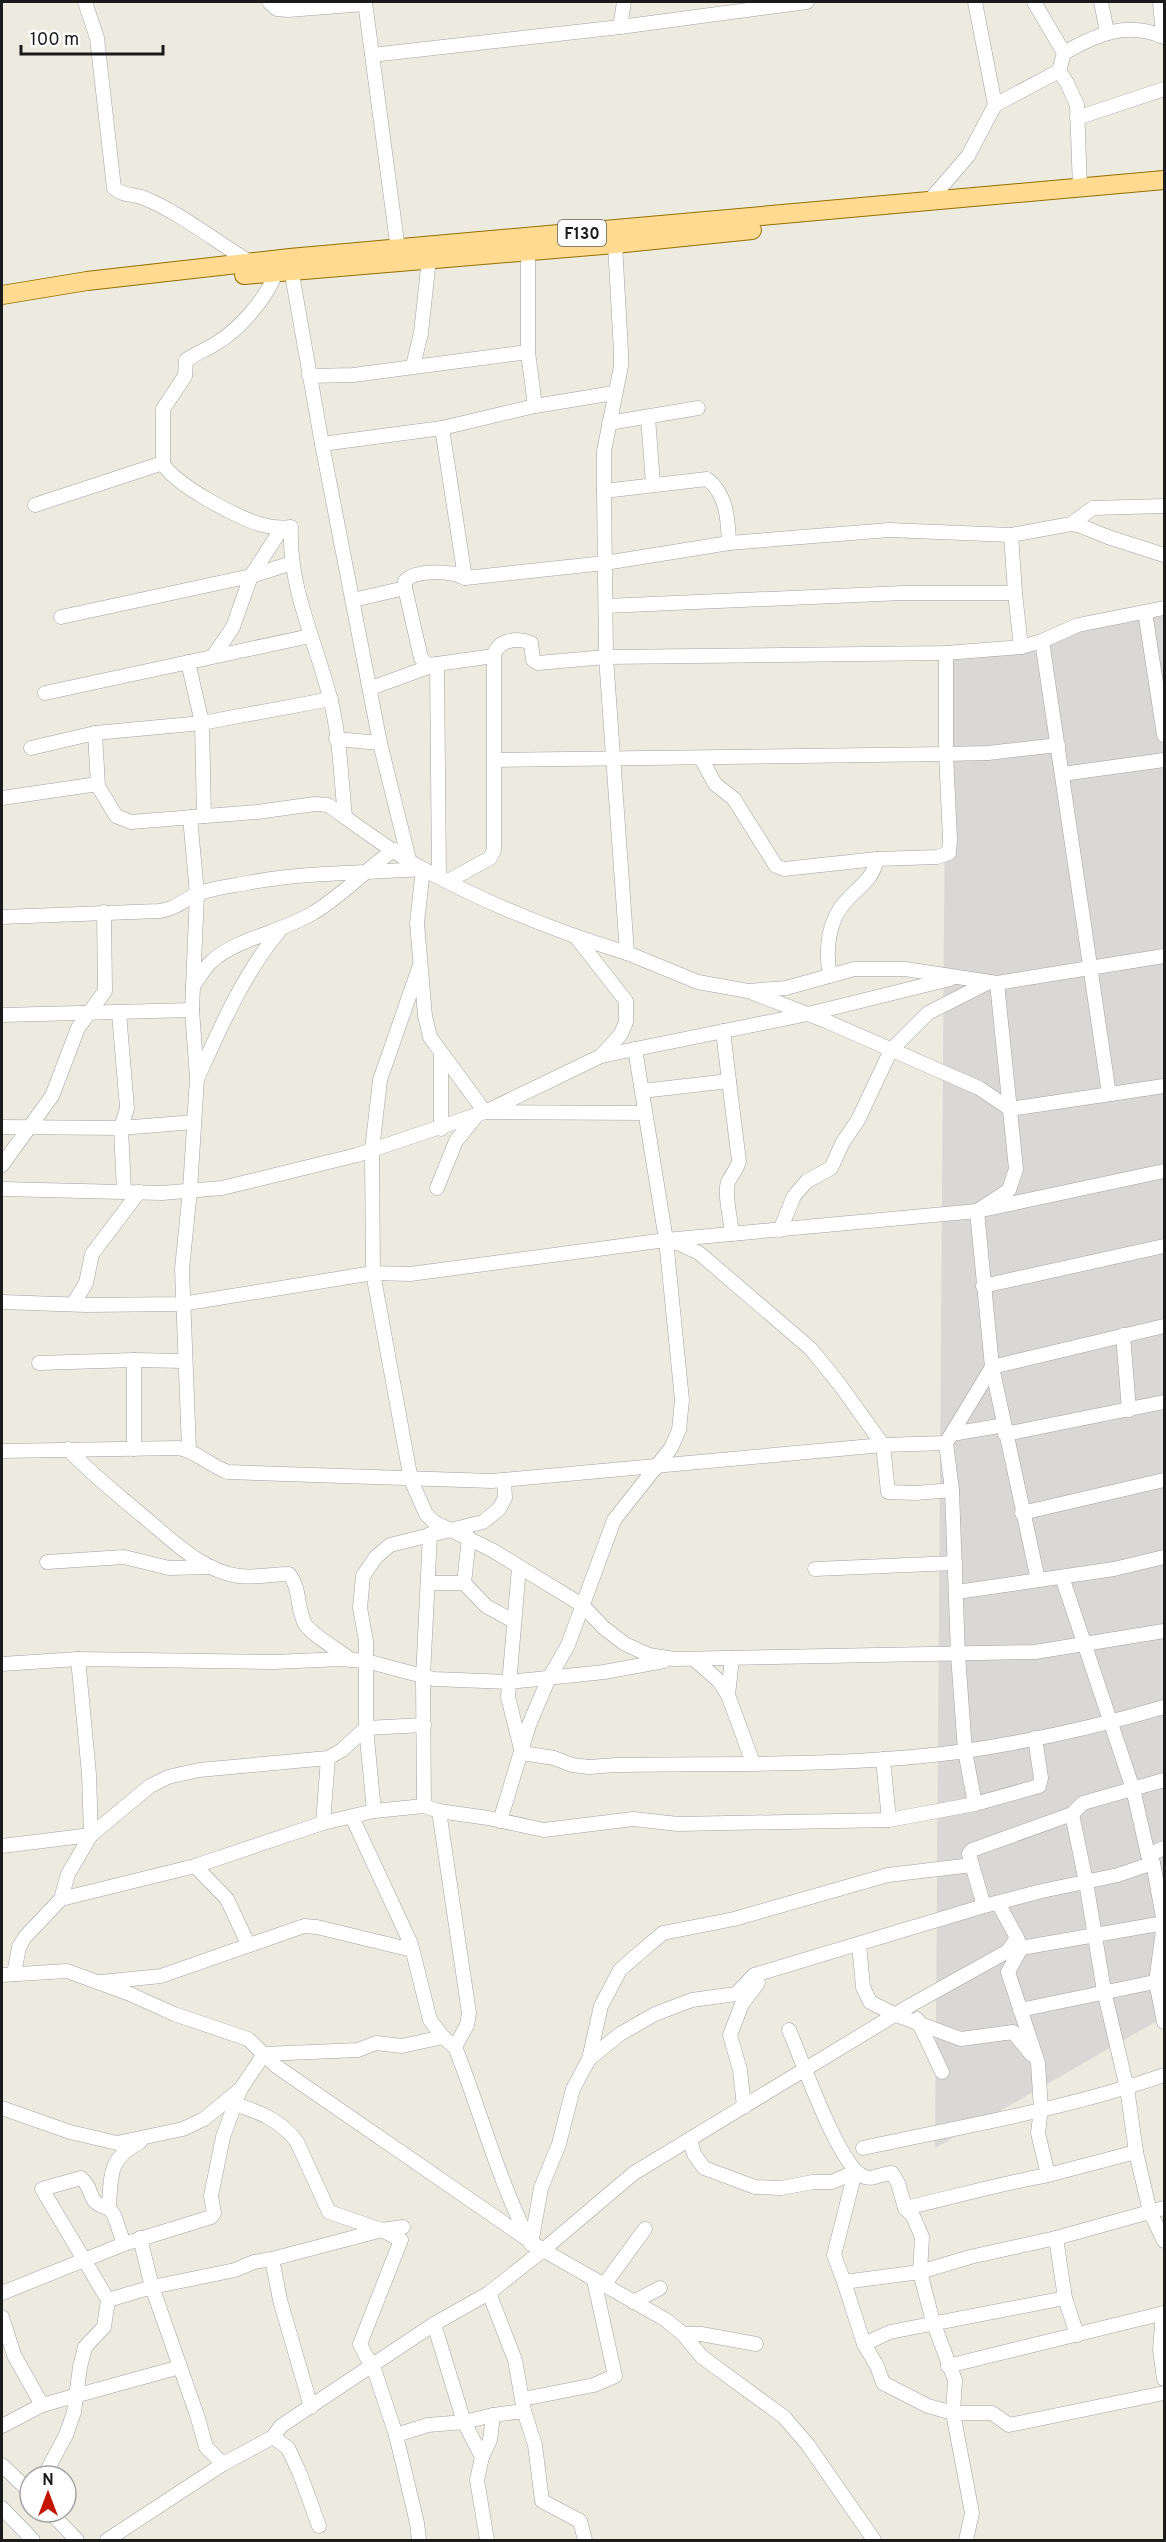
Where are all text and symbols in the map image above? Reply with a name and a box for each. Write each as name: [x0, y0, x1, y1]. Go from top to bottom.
scale bar: [21, 18, 164, 56]
text: 100 m: [30, 29, 79, 52]
road number: F130: [558, 220, 606, 246]
north arrow: [18, 2464, 78, 2524]
text: N: [42, 2471, 54, 2491]

